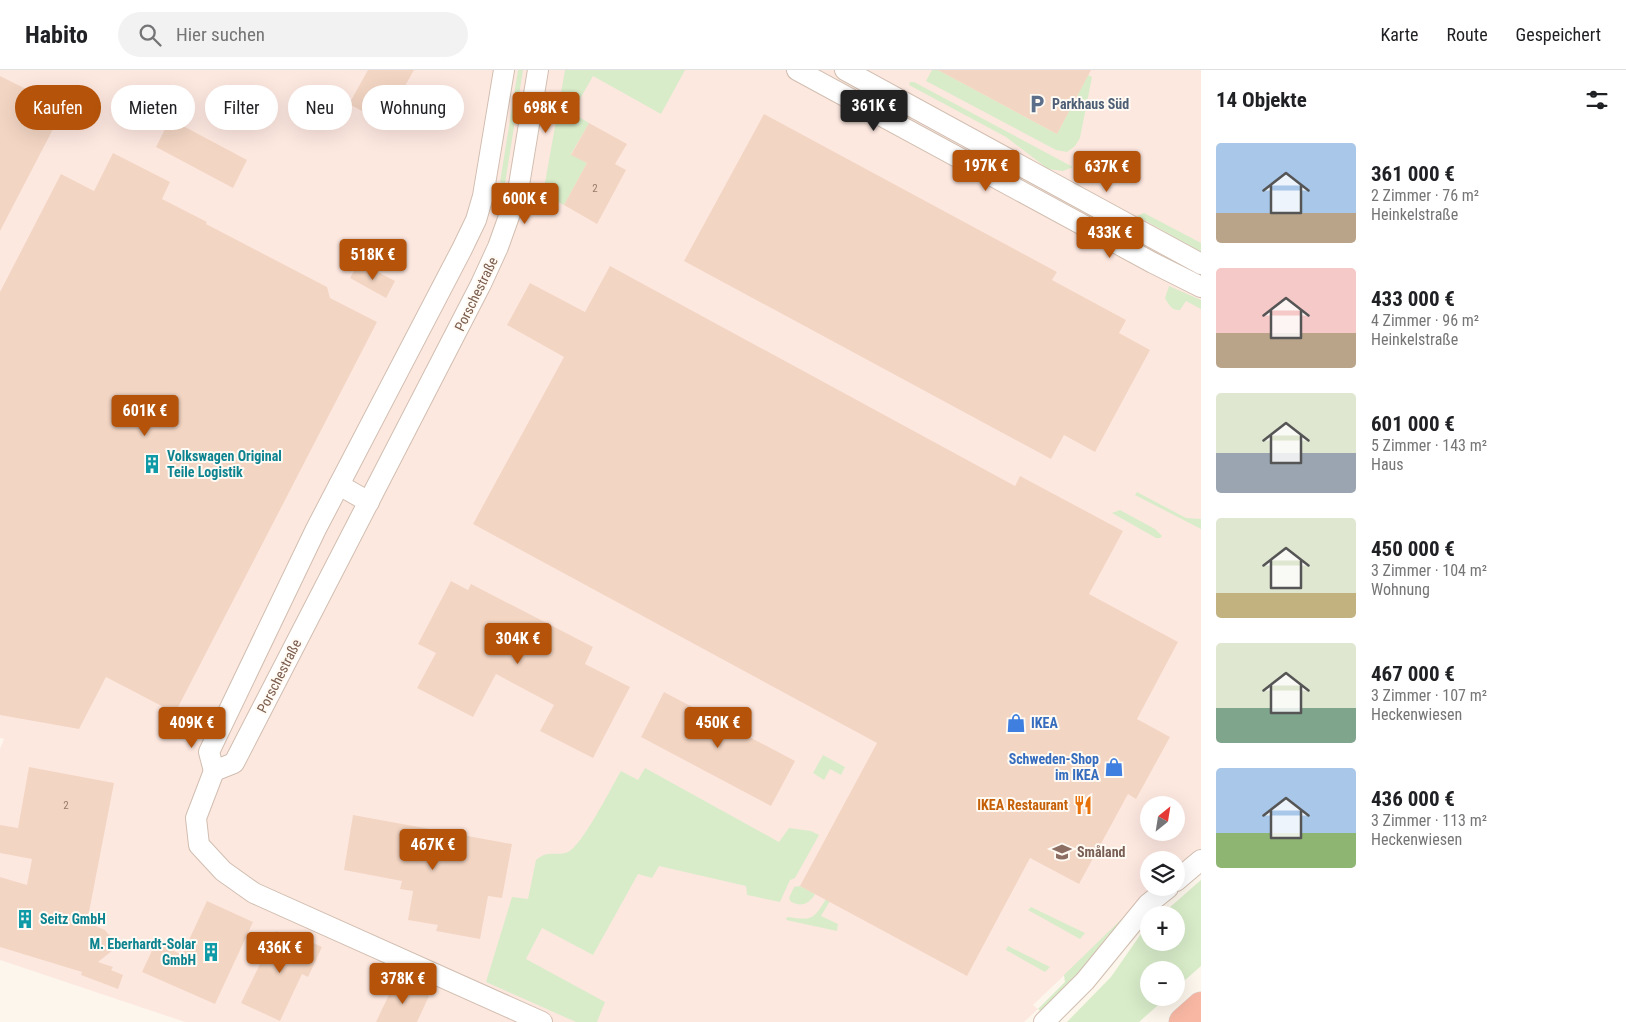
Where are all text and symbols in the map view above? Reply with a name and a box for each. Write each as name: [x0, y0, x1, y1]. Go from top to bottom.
search box: [118, 12, 468, 57]
text: Habito: [25, 21, 88, 49]
icon: search: [136, 21, 164, 49]
text: Hier suchen: [176, 23, 265, 46]
text: Karte: [1380, 24, 1419, 45]
text: Route: [1447, 24, 1488, 45]
text: Gespeichert: [1516, 24, 1601, 45]
chip: Kaufen: [15, 85, 101, 130]
chip: Mieten: [111, 85, 195, 130]
chip: Filter: [205, 85, 278, 130]
chip: Neu: [288, 85, 352, 130]
chip: Wohnung: [362, 85, 464, 130]
icon: filters: [1583, 86, 1611, 114]
text: 14 Objekte: [1216, 88, 1307, 112]
pin: 361K €: [833, 90, 915, 132]
pin: 698K €: [505, 92, 587, 134]
parking icon: Parkhaus Süd: [1026, 93, 1048, 115]
text: 361K €: [852, 96, 896, 115]
place label: Parkhaus Süd: [1052, 96, 1129, 112]
text: 698K €: [524, 98, 568, 117]
pin: 197K €: [945, 150, 1027, 192]
pin: 637K €: [1066, 150, 1148, 193]
text: 197K €: [964, 156, 1008, 175]
text: 637K €: [1085, 157, 1129, 176]
text: 361 000 €: [1371, 162, 1455, 186]
icon: home: [1256, 163, 1316, 223]
pin: 600K €: [484, 182, 566, 225]
house number: 2: [592, 182, 598, 195]
text: 2 Zimmer · 76 m²: [1371, 186, 1479, 205]
text: 600K €: [503, 189, 547, 208]
text: Heinkelstraße: [1371, 205, 1458, 224]
pin: 433K €: [1069, 216, 1151, 259]
text: 433K €: [1088, 223, 1132, 242]
pin: 518K €: [332, 238, 414, 281]
text: 518K €: [351, 245, 395, 264]
street label: Porschestraße: [451, 254, 501, 334]
text: 433 000 €: [1371, 287, 1455, 311]
icon: home: [1256, 288, 1316, 348]
text: 4 Zimmer · 96 m²: [1371, 311, 1479, 330]
text: Heinkelstraße: [1371, 330, 1458, 349]
pin: 601K €: [104, 394, 186, 437]
text: 601K €: [123, 401, 167, 420]
text: 601 000 €: [1371, 412, 1455, 436]
icon: home: [1256, 413, 1316, 473]
text: 5 Zimmer · 143 m²: [1371, 436, 1487, 455]
place label: Volkswagen Original Teile Logistik: [167, 448, 282, 480]
building icon: Volkswagen Original Teile Logistik: [141, 453, 163, 475]
text: Haus: [1371, 455, 1404, 474]
text: 450 000 €: [1371, 537, 1455, 561]
icon: home: [1256, 538, 1316, 598]
text: 3 Zimmer · 104 m²: [1371, 561, 1487, 580]
text: Wohnung: [1371, 580, 1430, 599]
pin: 304K €: [477, 622, 559, 665]
text: 304K €: [496, 629, 540, 648]
street label: Porschestraße: [254, 636, 305, 715]
text: 467 000 €: [1371, 662, 1455, 686]
icon: home: [1256, 663, 1316, 723]
text: 3 Zimmer · 107 m²: [1371, 686, 1487, 705]
text: Heckenwiesen: [1371, 705, 1462, 724]
pin: 409K €: [151, 706, 233, 749]
pin: 450K €: [677, 706, 759, 749]
shop icon: IKEA: [1005, 712, 1027, 734]
text: 409K €: [170, 713, 214, 732]
text: 450K €: [696, 713, 740, 732]
place label: IKEA: [1031, 715, 1058, 731]
place label: Schweden-Shop im IKEA: [1009, 751, 1100, 783]
shop icon: Schweden-Shop im IKEA: [1103, 756, 1125, 778]
text: 436 000 €: [1371, 787, 1455, 811]
icon: home: [1256, 788, 1316, 848]
restaurant icon: IKEA Restaurant: [1072, 794, 1094, 816]
north arrow: [1140, 796, 1185, 841]
map controls: [1140, 796, 1185, 1006]
place label: IKEA Restaurant: [977, 797, 1068, 813]
house number: 2: [63, 799, 69, 812]
text: 3 Zimmer · 113 m²: [1371, 811, 1487, 830]
pin: 467K €: [392, 828, 474, 871]
text: Heckenwiesen: [1371, 830, 1462, 849]
text: 467K €: [411, 835, 455, 854]
school or university icon: Småland: [1051, 841, 1073, 863]
place label: Småland: [1077, 844, 1126, 860]
button: layers: [1140, 851, 1185, 896]
button: +: [1140, 906, 1185, 951]
building icon: Seitz GmbH: [14, 908, 36, 930]
place label: Seitz GmbH: [40, 911, 106, 927]
pin: 436K €: [239, 932, 321, 974]
place label: M. Eberhardt-Solar GmbH: [89, 936, 196, 968]
text: 436K €: [258, 938, 302, 957]
building icon: M. Eberhardt-Solar GmbH: [200, 941, 222, 963]
button: −: [1140, 961, 1185, 1006]
pin: 378K €: [362, 962, 444, 1005]
text: 378K €: [381, 969, 425, 988]

